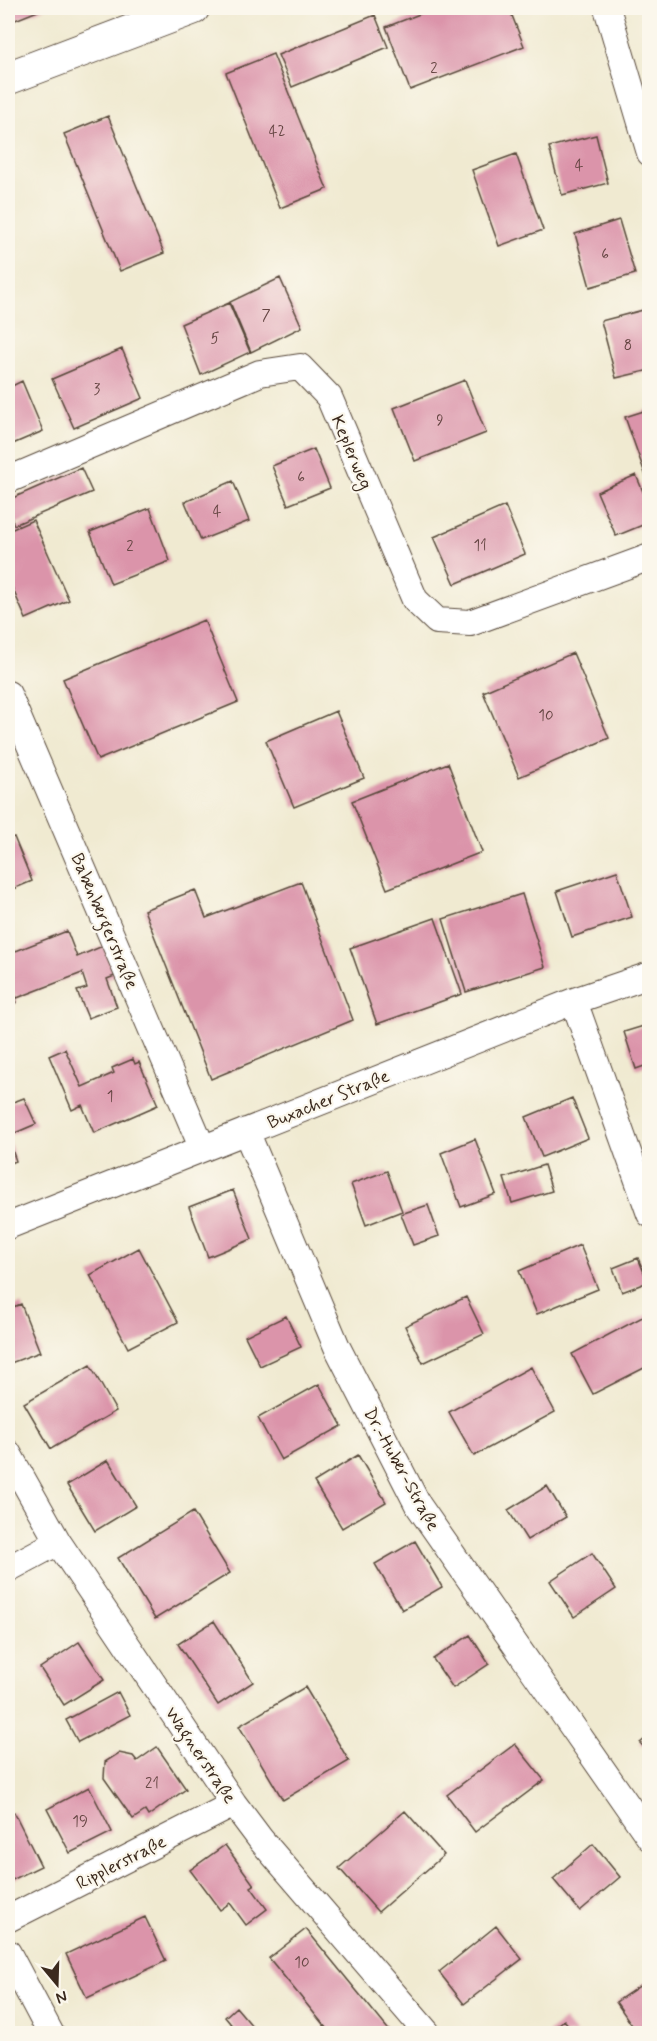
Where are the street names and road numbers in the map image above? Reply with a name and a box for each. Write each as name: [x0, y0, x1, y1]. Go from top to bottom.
street label: Keplerweg: [324, 412, 377, 494]
street label: Babenbergerstraße: [63, 850, 144, 994]
street label: Buxacher Straße: [264, 1064, 393, 1135]
street label: Dr.-Huber-Straße: [357, 1403, 445, 1536]
street label: Wagnerstraße: [157, 1702, 241, 1810]
street label: Ripplerstraße: [72, 1830, 171, 1896]

